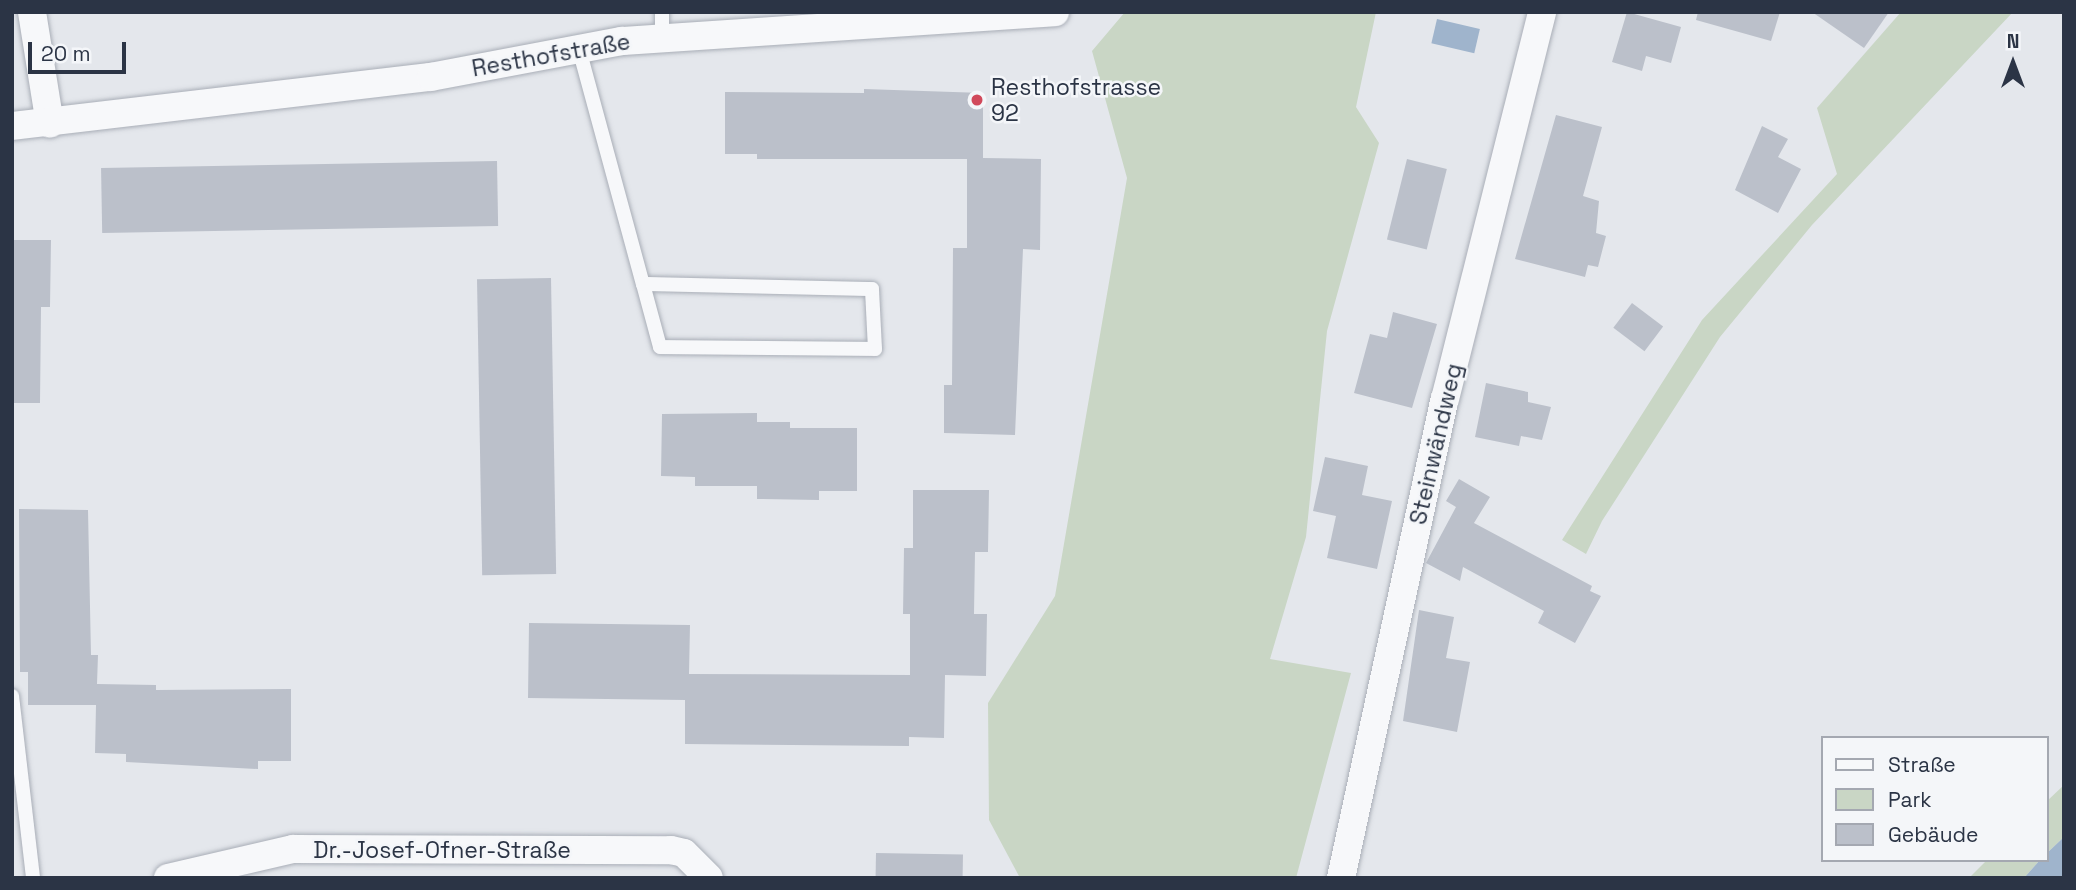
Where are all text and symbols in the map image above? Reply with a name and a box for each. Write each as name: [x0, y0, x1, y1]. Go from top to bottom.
street label: Resthofstraße: [470, 27, 632, 83]
scale bar: [32, 28, 130, 72]
north arrow: [1978, 28, 2048, 98]
text: N: [2007, 29, 2019, 54]
text: 20 m: [41, 40, 91, 67]
place label: Resthofstrasse 92: [991, 73, 1161, 127]
marker: Resthofstrasse 92: [969, 92, 985, 108]
street label: Steinwändweg: [1404, 361, 1468, 527]
legend: [1820, 736, 2048, 862]
text: Straße: [1888, 751, 1956, 778]
text: Park: [1888, 786, 1932, 813]
text: Gebäude: [1888, 821, 1978, 848]
street label: Dr.-Josef-Ofner-Straße: [313, 836, 571, 864]

